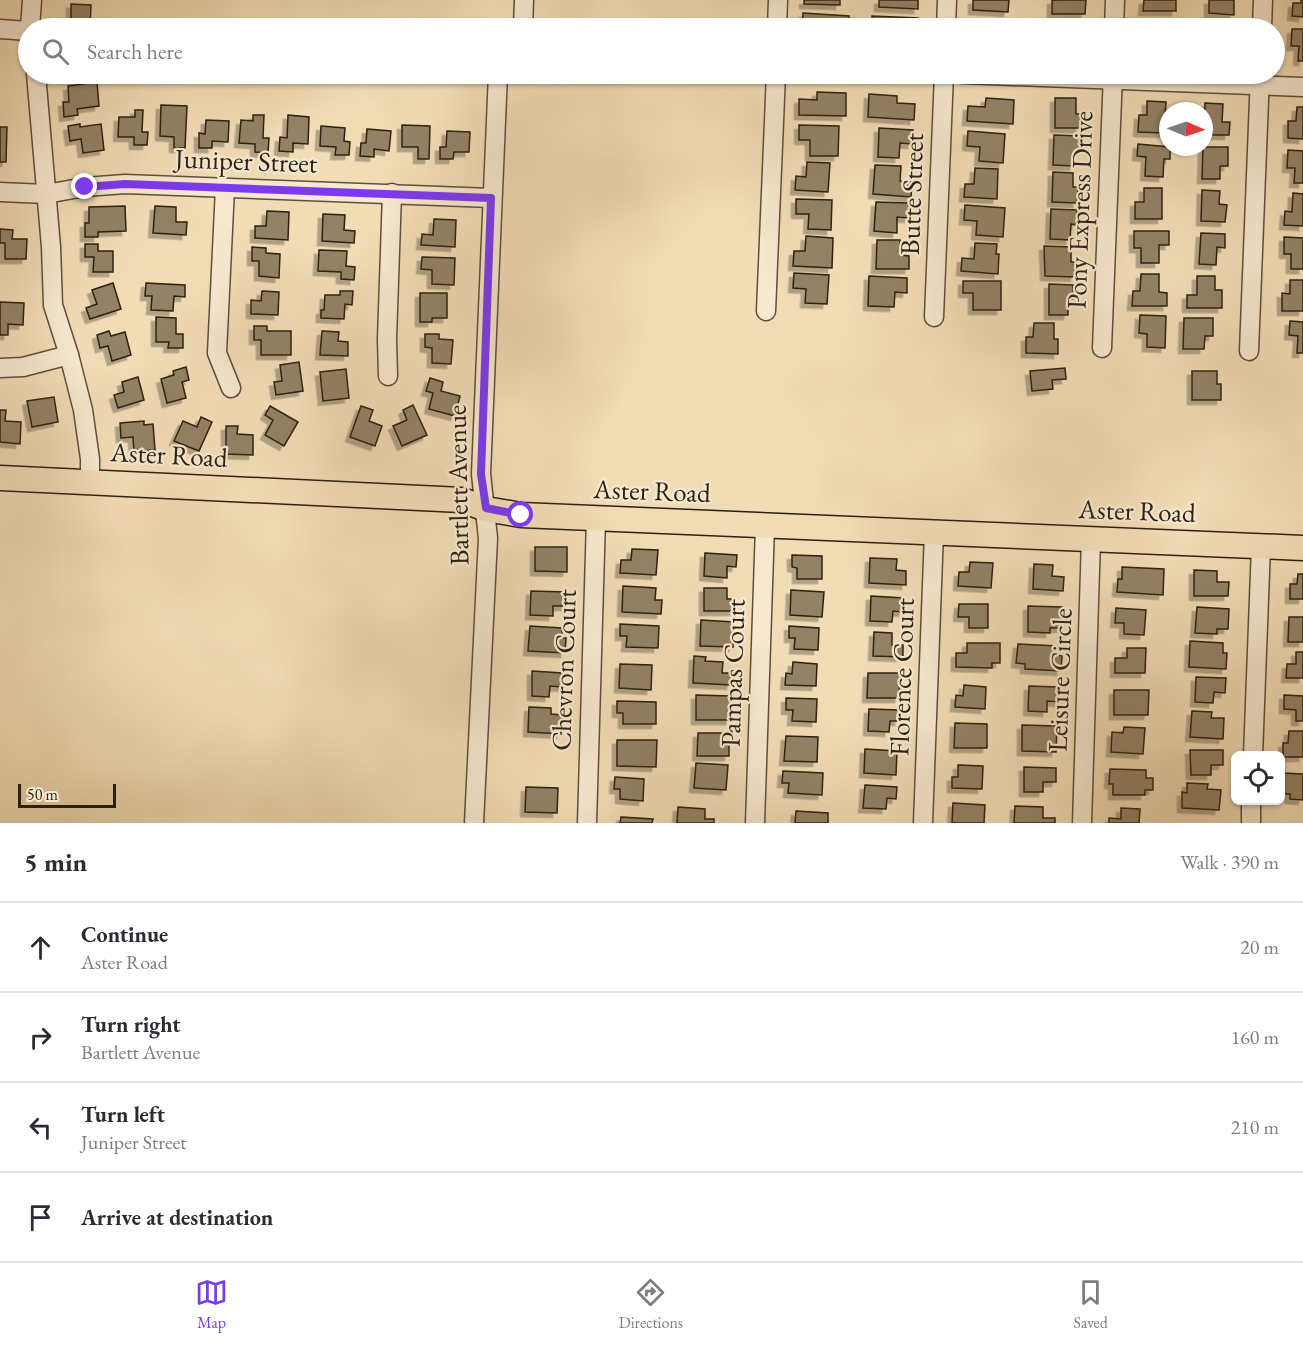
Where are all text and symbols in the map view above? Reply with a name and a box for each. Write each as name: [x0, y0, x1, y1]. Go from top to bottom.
search box: [18, 18, 1285, 84]
icon: search: [39, 35, 72, 68]
text: Search here: [87, 37, 182, 66]
north arrow: [1159, 102, 1213, 156]
street label: Pony Express Drive: [1059, 110, 1100, 310]
street label: Butte Street: [892, 132, 931, 256]
street label: Juniper Street: [172, 140, 318, 180]
route end: [71, 173, 97, 199]
street label: Bartlett Avenue: [439, 404, 476, 566]
street label: Aster Road: [109, 434, 229, 475]
street label: Aster Road: [592, 471, 712, 510]
street label: Aster Road: [1077, 491, 1197, 530]
route start: [507, 501, 533, 527]
street label: Chevron Court: [543, 588, 584, 751]
street label: Florence Court: [881, 597, 922, 757]
street label: Pampas Court: [712, 598, 753, 748]
street label: Leisure Circle: [1040, 608, 1079, 752]
map controls: [1231, 751, 1285, 805]
button: locate: [1231, 751, 1285, 805]
scale bar: [18, 781, 116, 808]
text: 50 m: [27, 784, 58, 805]
text: 5 min: [24, 845, 87, 879]
text: Walk · 390 m: [1180, 849, 1279, 875]
text: Continue: [81, 920, 168, 949]
icon: ahead: [24, 931, 57, 964]
text: 20 m: [1240, 934, 1279, 960]
text: Aster Road: [81, 949, 168, 975]
text: Turn right: [81, 1010, 180, 1039]
icon: right: [24, 1021, 57, 1054]
text: 160 m: [1231, 1024, 1279, 1050]
text: Bartlett Avenue: [81, 1039, 200, 1065]
text: Turn left: [81, 1100, 165, 1129]
icon: left: [24, 1111, 57, 1144]
text: 210 m: [1231, 1114, 1279, 1140]
text: Juniper Street: [81, 1129, 187, 1155]
icon: arrive: [24, 1201, 57, 1234]
text: Arrive at destination: [81, 1203, 273, 1232]
tab: Map: [195, 1276, 228, 1333]
tab: Directions: [619, 1276, 683, 1333]
tab: Saved: [1073, 1276, 1108, 1333]

